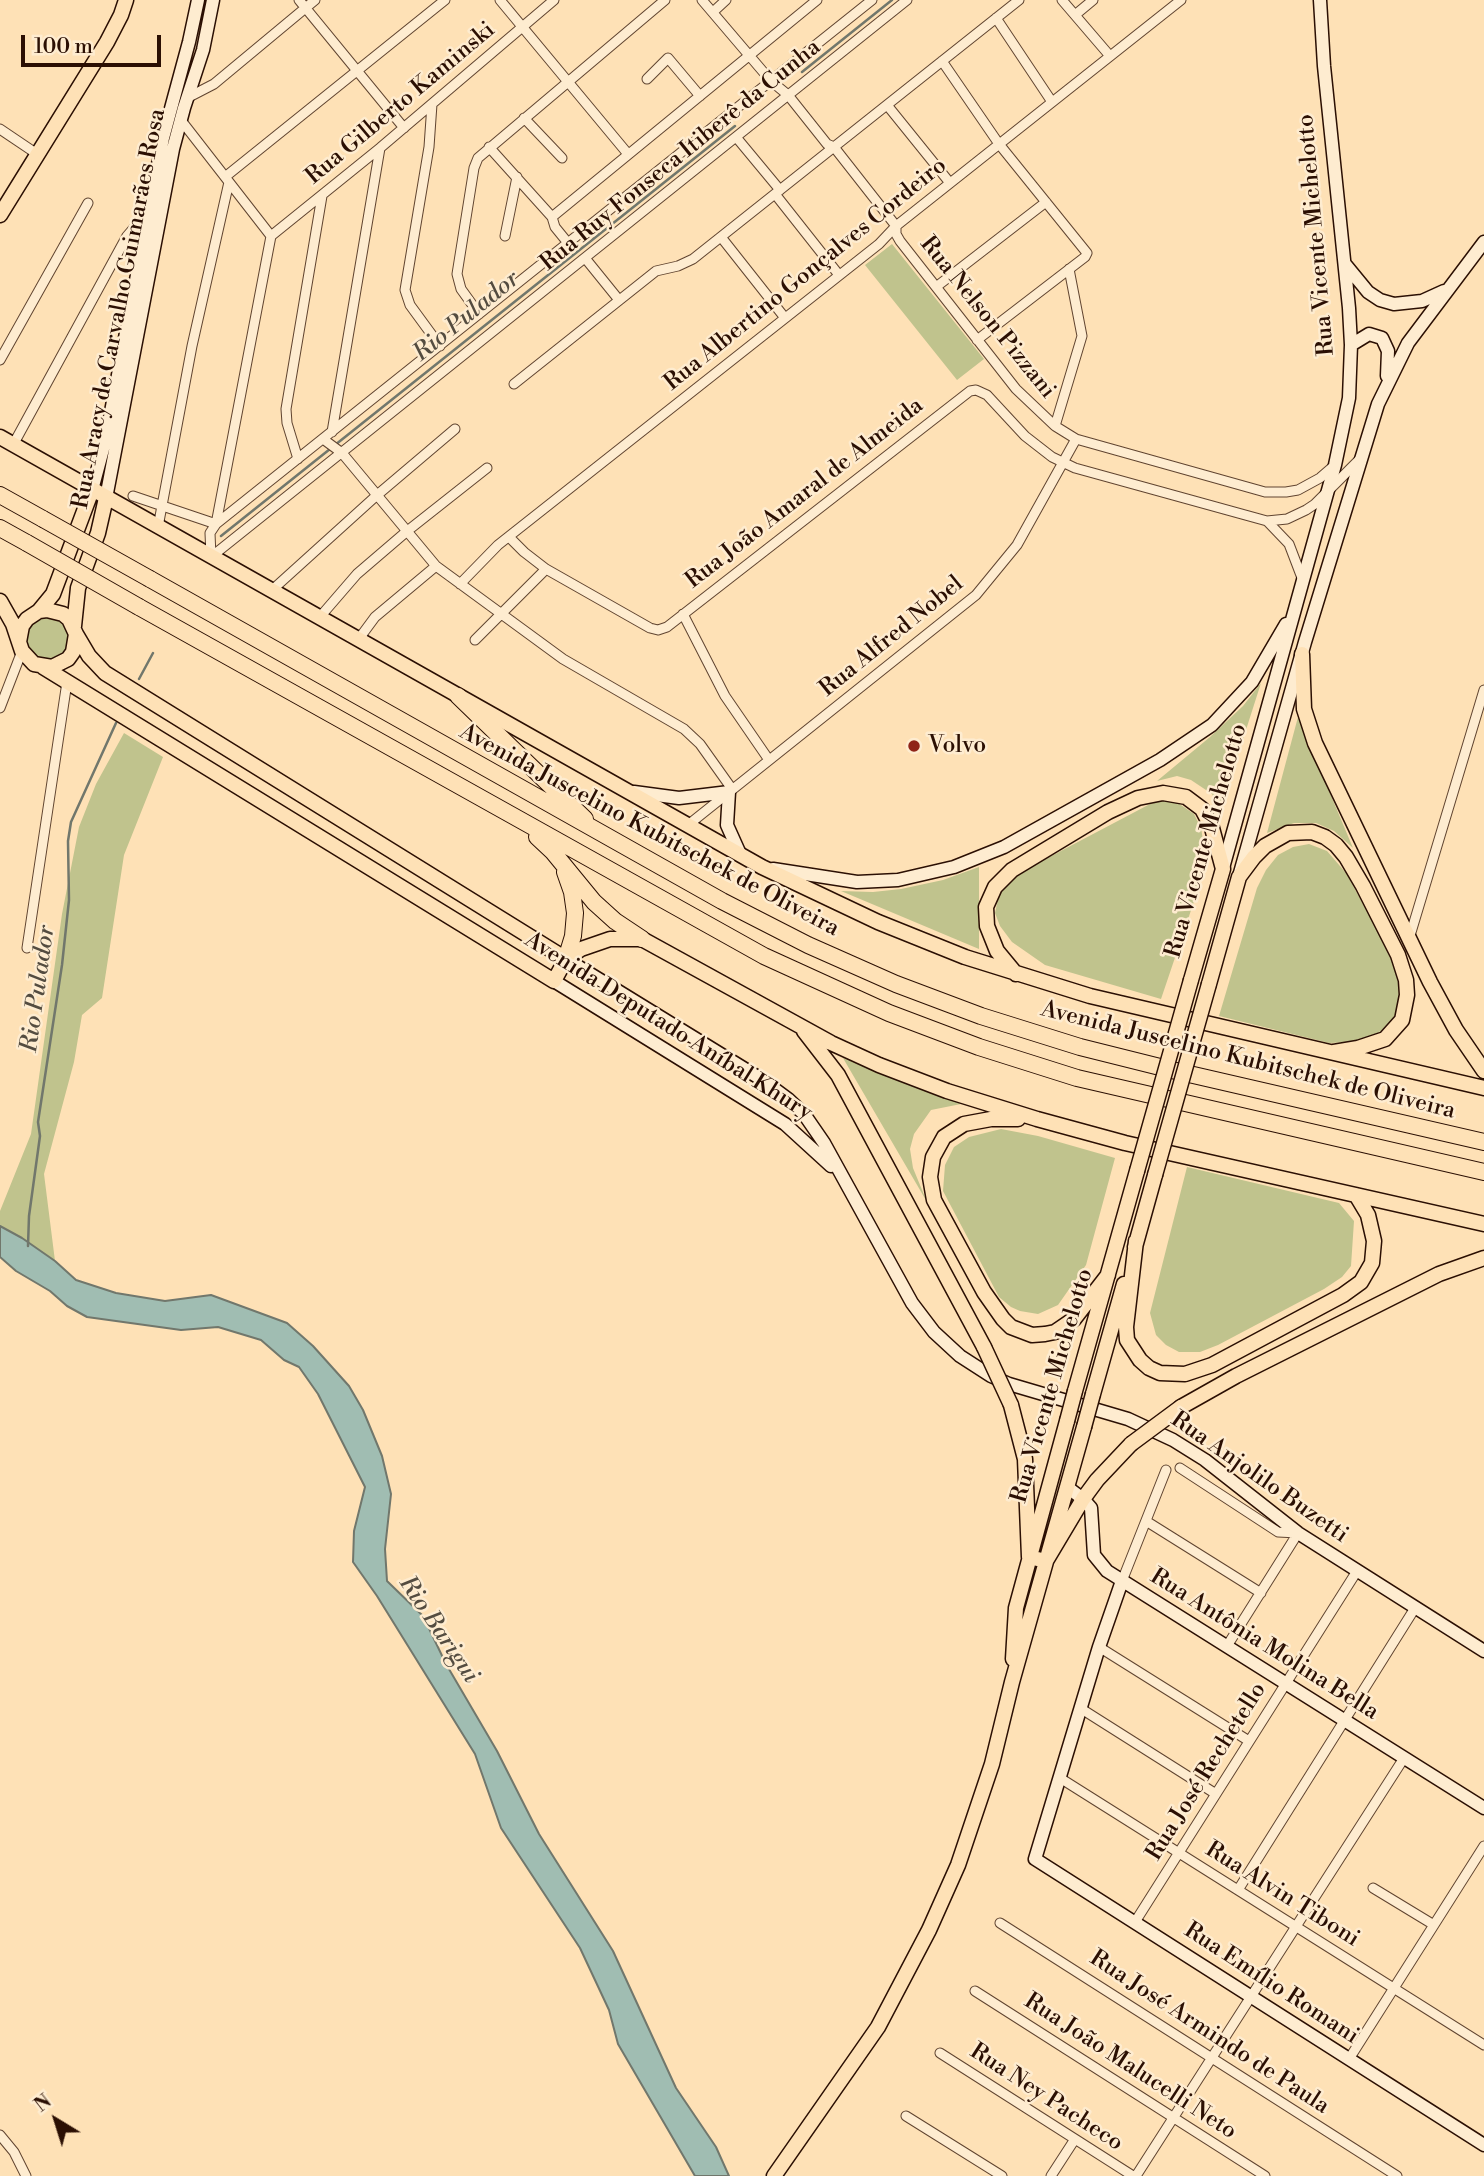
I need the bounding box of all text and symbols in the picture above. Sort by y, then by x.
street label: Rua Gilberto Kaminski [301,17,501,191]
scale bar [24,21,164,65]
text: 100 m [34,34,93,60]
street label: Rua Ruy Fonseca Itiberê da Cunha [535,34,827,278]
street label: Rua Aracy de Carvalho Guimarães Rosa [68,107,172,511]
street label: Rua Vicente Michelotto [1293,113,1341,357]
street label: Rua Albertino Gonçalves Cordeiro [659,153,953,397]
street label: Rua Nelson Pizzani [913,231,1061,405]
water label: Rio Pulador [408,266,526,368]
street label: Rua João Amaral de Almeida [681,393,929,595]
street label: Rua Alfred Nobel [815,571,969,703]
street label: Avenida Juscelino Kubitschek de Oliveira [454,719,844,943]
street label: Rua Vicente Michelotto [1160,721,1254,961]
place label: Volvo [928,732,986,760]
marker: Volvo [906,738,922,754]
water label: Rio Pulador [16,924,62,1054]
street label: Avenida Deputado Aníbal Khury [519,927,817,1127]
street label: Avenida Juscelino Kubitschek de Oliveira [1038,996,1458,1126]
street label: Rua Vicente Michelotto [1006,1266,1100,1506]
street label: Rua Anjolilo Buzetti [1165,1406,1353,1550]
street label: Rua Antônia Molina Bella [1145,1563,1383,1727]
water label: Rio Barigui [392,1571,484,1689]
street label: Rua José Rechetello [1141,1678,1273,1866]
street label: Rua Alvin Tiboni [1200,1837,1364,1953]
street label: Rua Emílio Romani [1178,1917,1364,2051]
street label: Rua José Armindo de Paula [1084,1945,1334,2121]
street label: Rua João Malucelli Neto [1019,1988,1241,2146]
street label: Rua Ney Pacheco [964,2038,1128,2158]
north arrow [21,2085,91,2155]
text: N [30,2089,56,2118]

